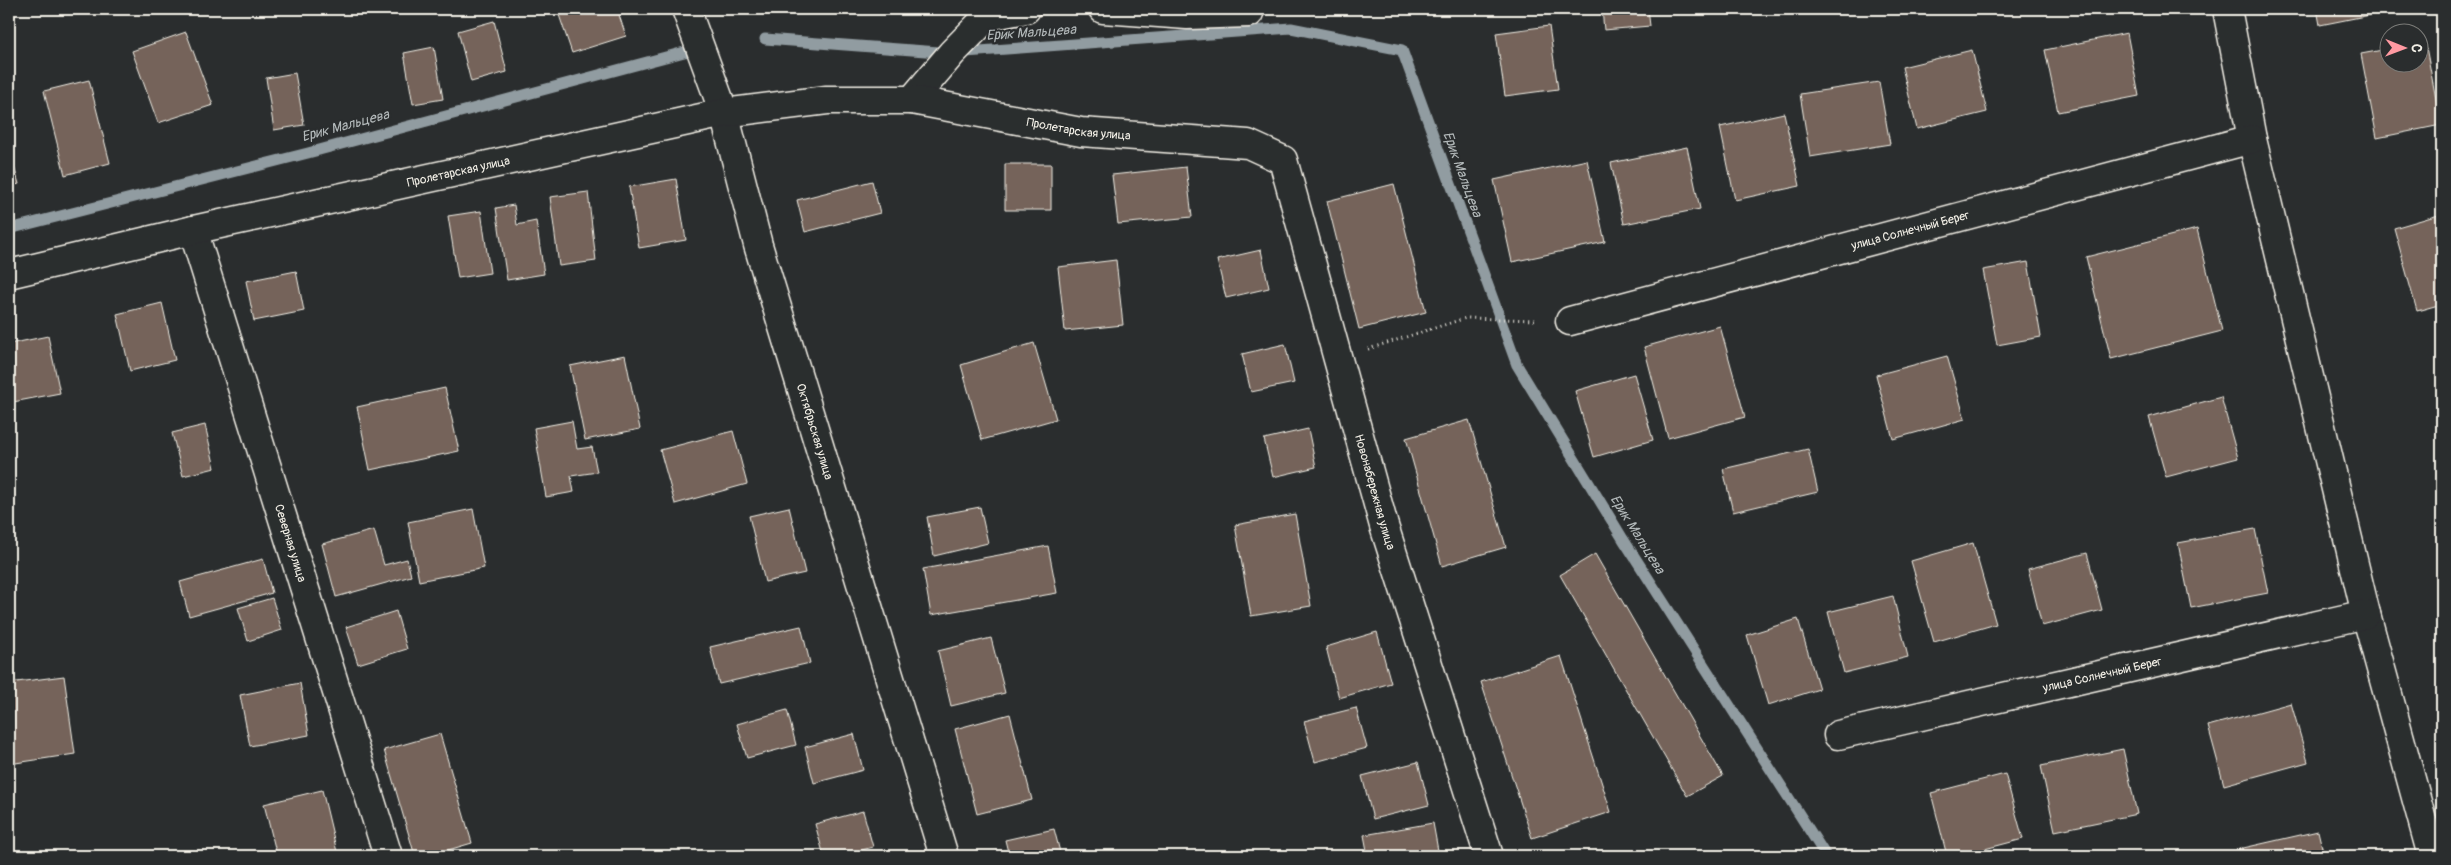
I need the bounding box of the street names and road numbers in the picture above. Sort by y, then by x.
street label: Пролетарская улица [1025,115,1131,144]
street label: Пролетарская улица [406,153,512,191]
street label: улица Солнечный Берег [1849,208,1971,254]
street label: Октябрьская улица [793,382,836,482]
street label: Новонабережная улица [1351,432,1398,552]
street label: Северная улица [271,503,309,584]
street label: улица Солнечный Берег [2040,654,2163,696]

